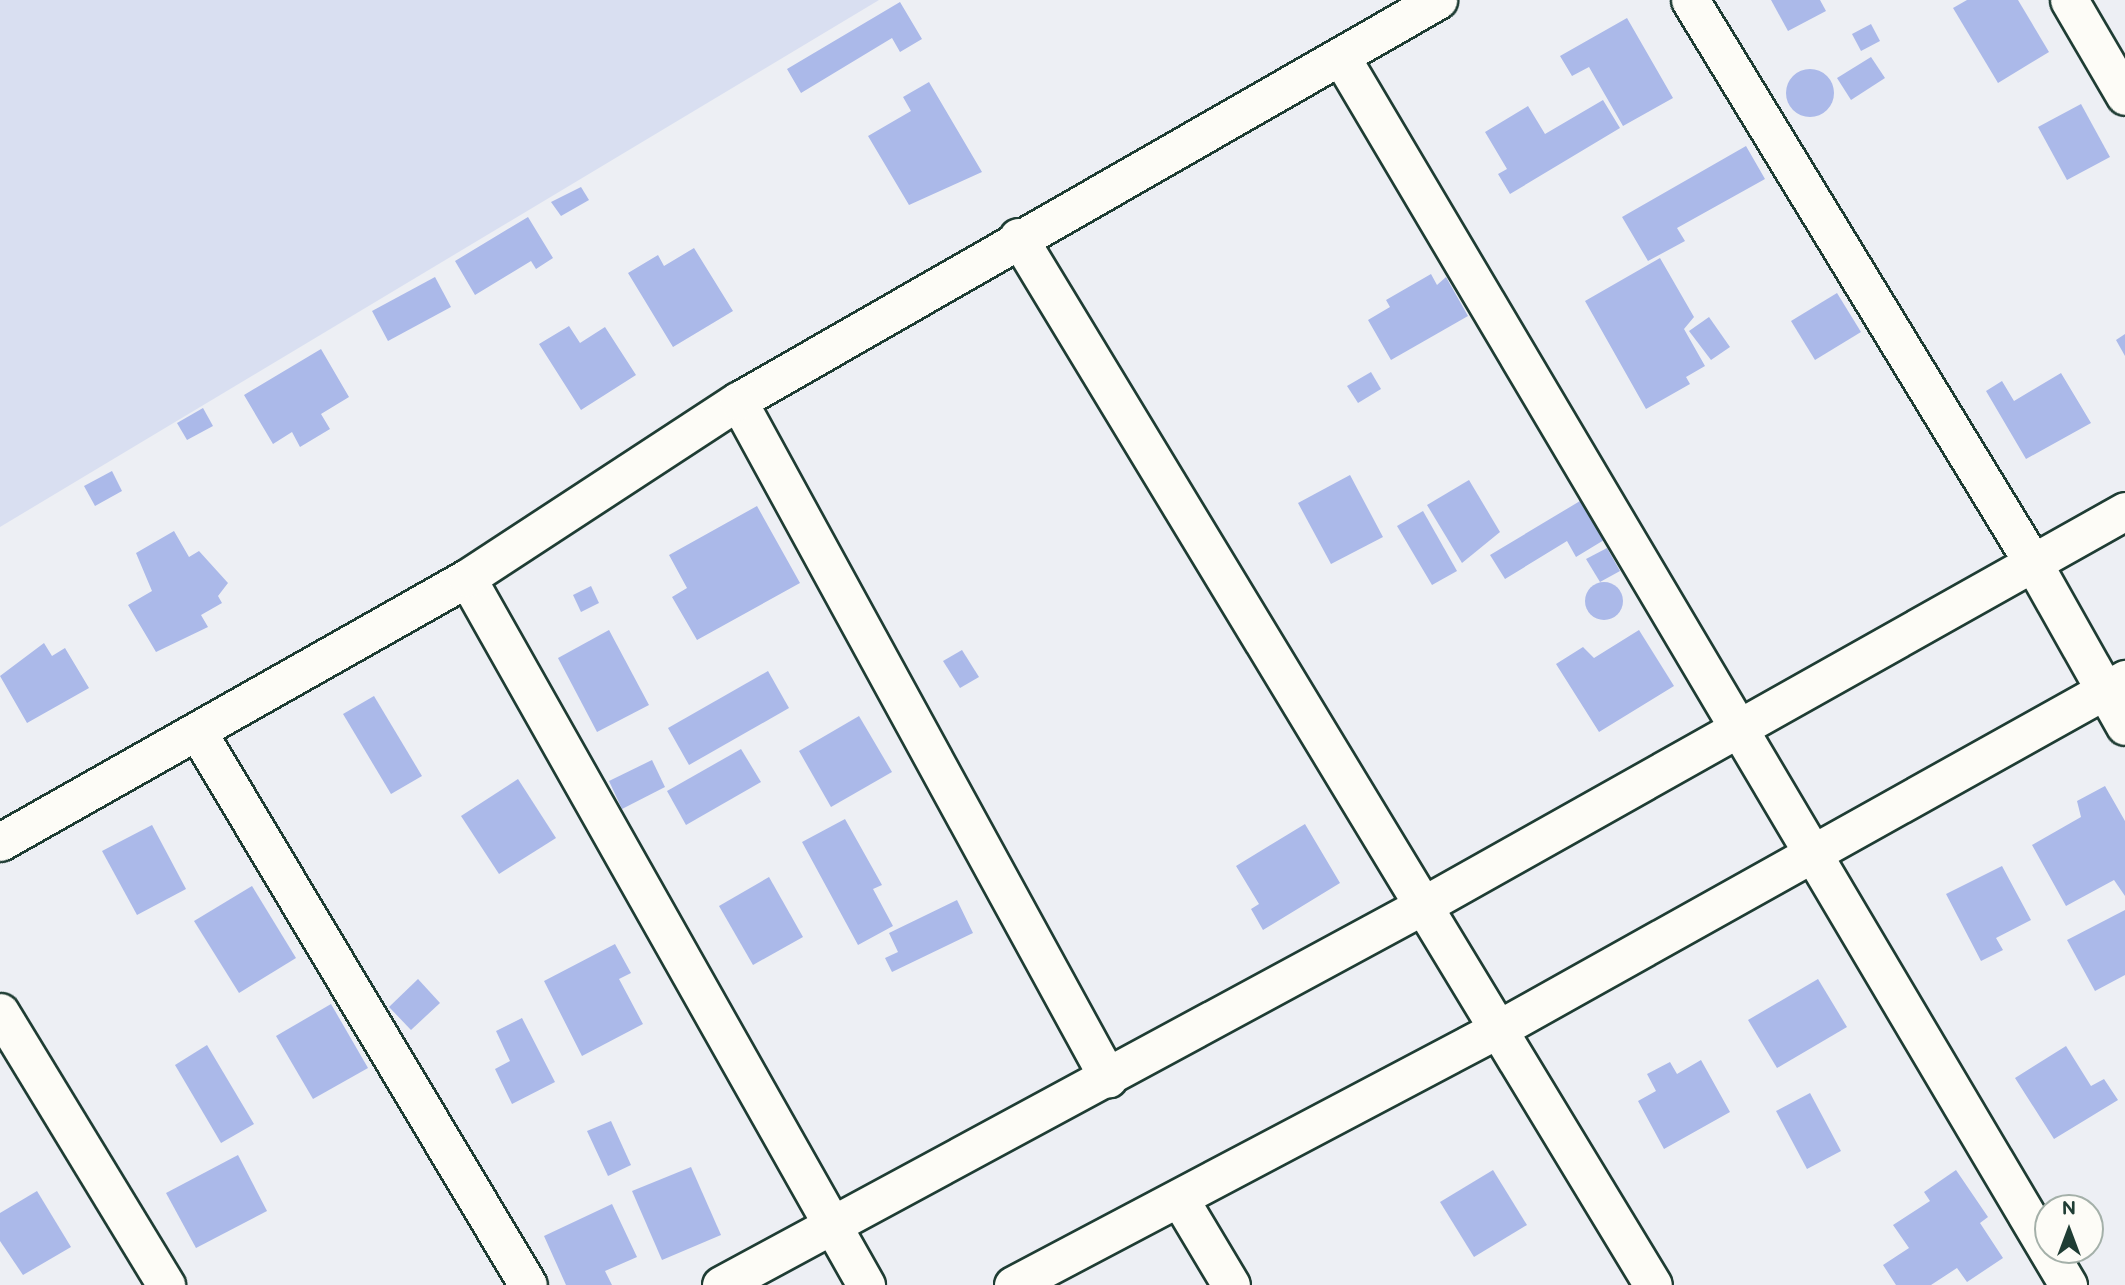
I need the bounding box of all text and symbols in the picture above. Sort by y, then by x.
north arrow [2034,1194,2104,1264]
text: N [2062,1198,2076,1221]

